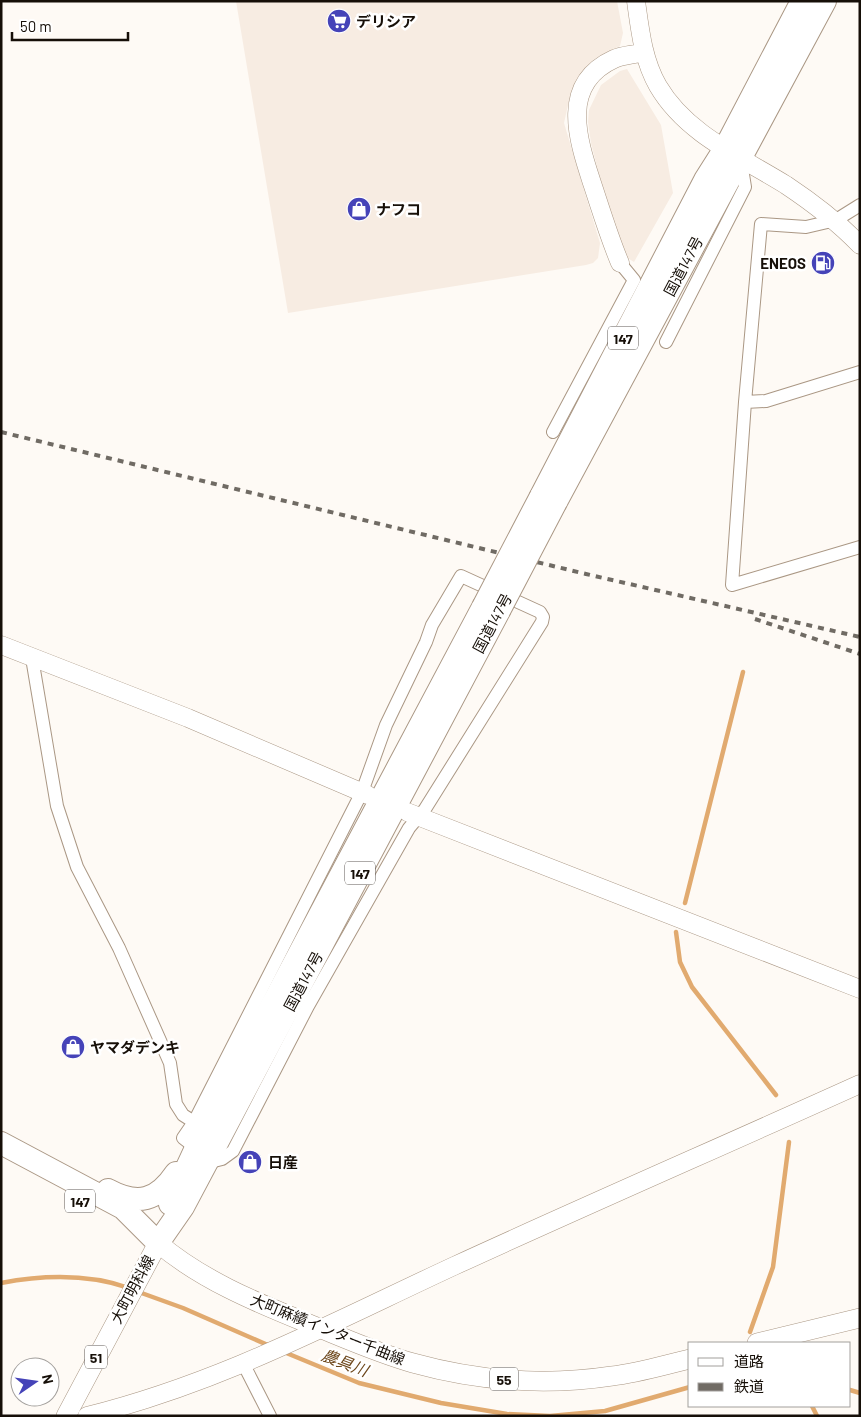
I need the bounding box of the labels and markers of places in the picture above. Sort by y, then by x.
supermarket icon: デリシア [326,8,352,34]
place label: デリシア [356,12,416,30]
shop icon: ナフコ [346,196,372,222]
place label: ナフコ [376,200,421,218]
fuel station icon: ENEOS [810,250,836,276]
place label: ENEOS [760,254,806,272]
shop icon: ヤマダデンキ [60,1034,86,1060]
place label: ヤマダデンキ [90,1038,180,1056]
shop icon: 日産 [237,1149,263,1175]
place label: 日産 [268,1153,298,1171]

